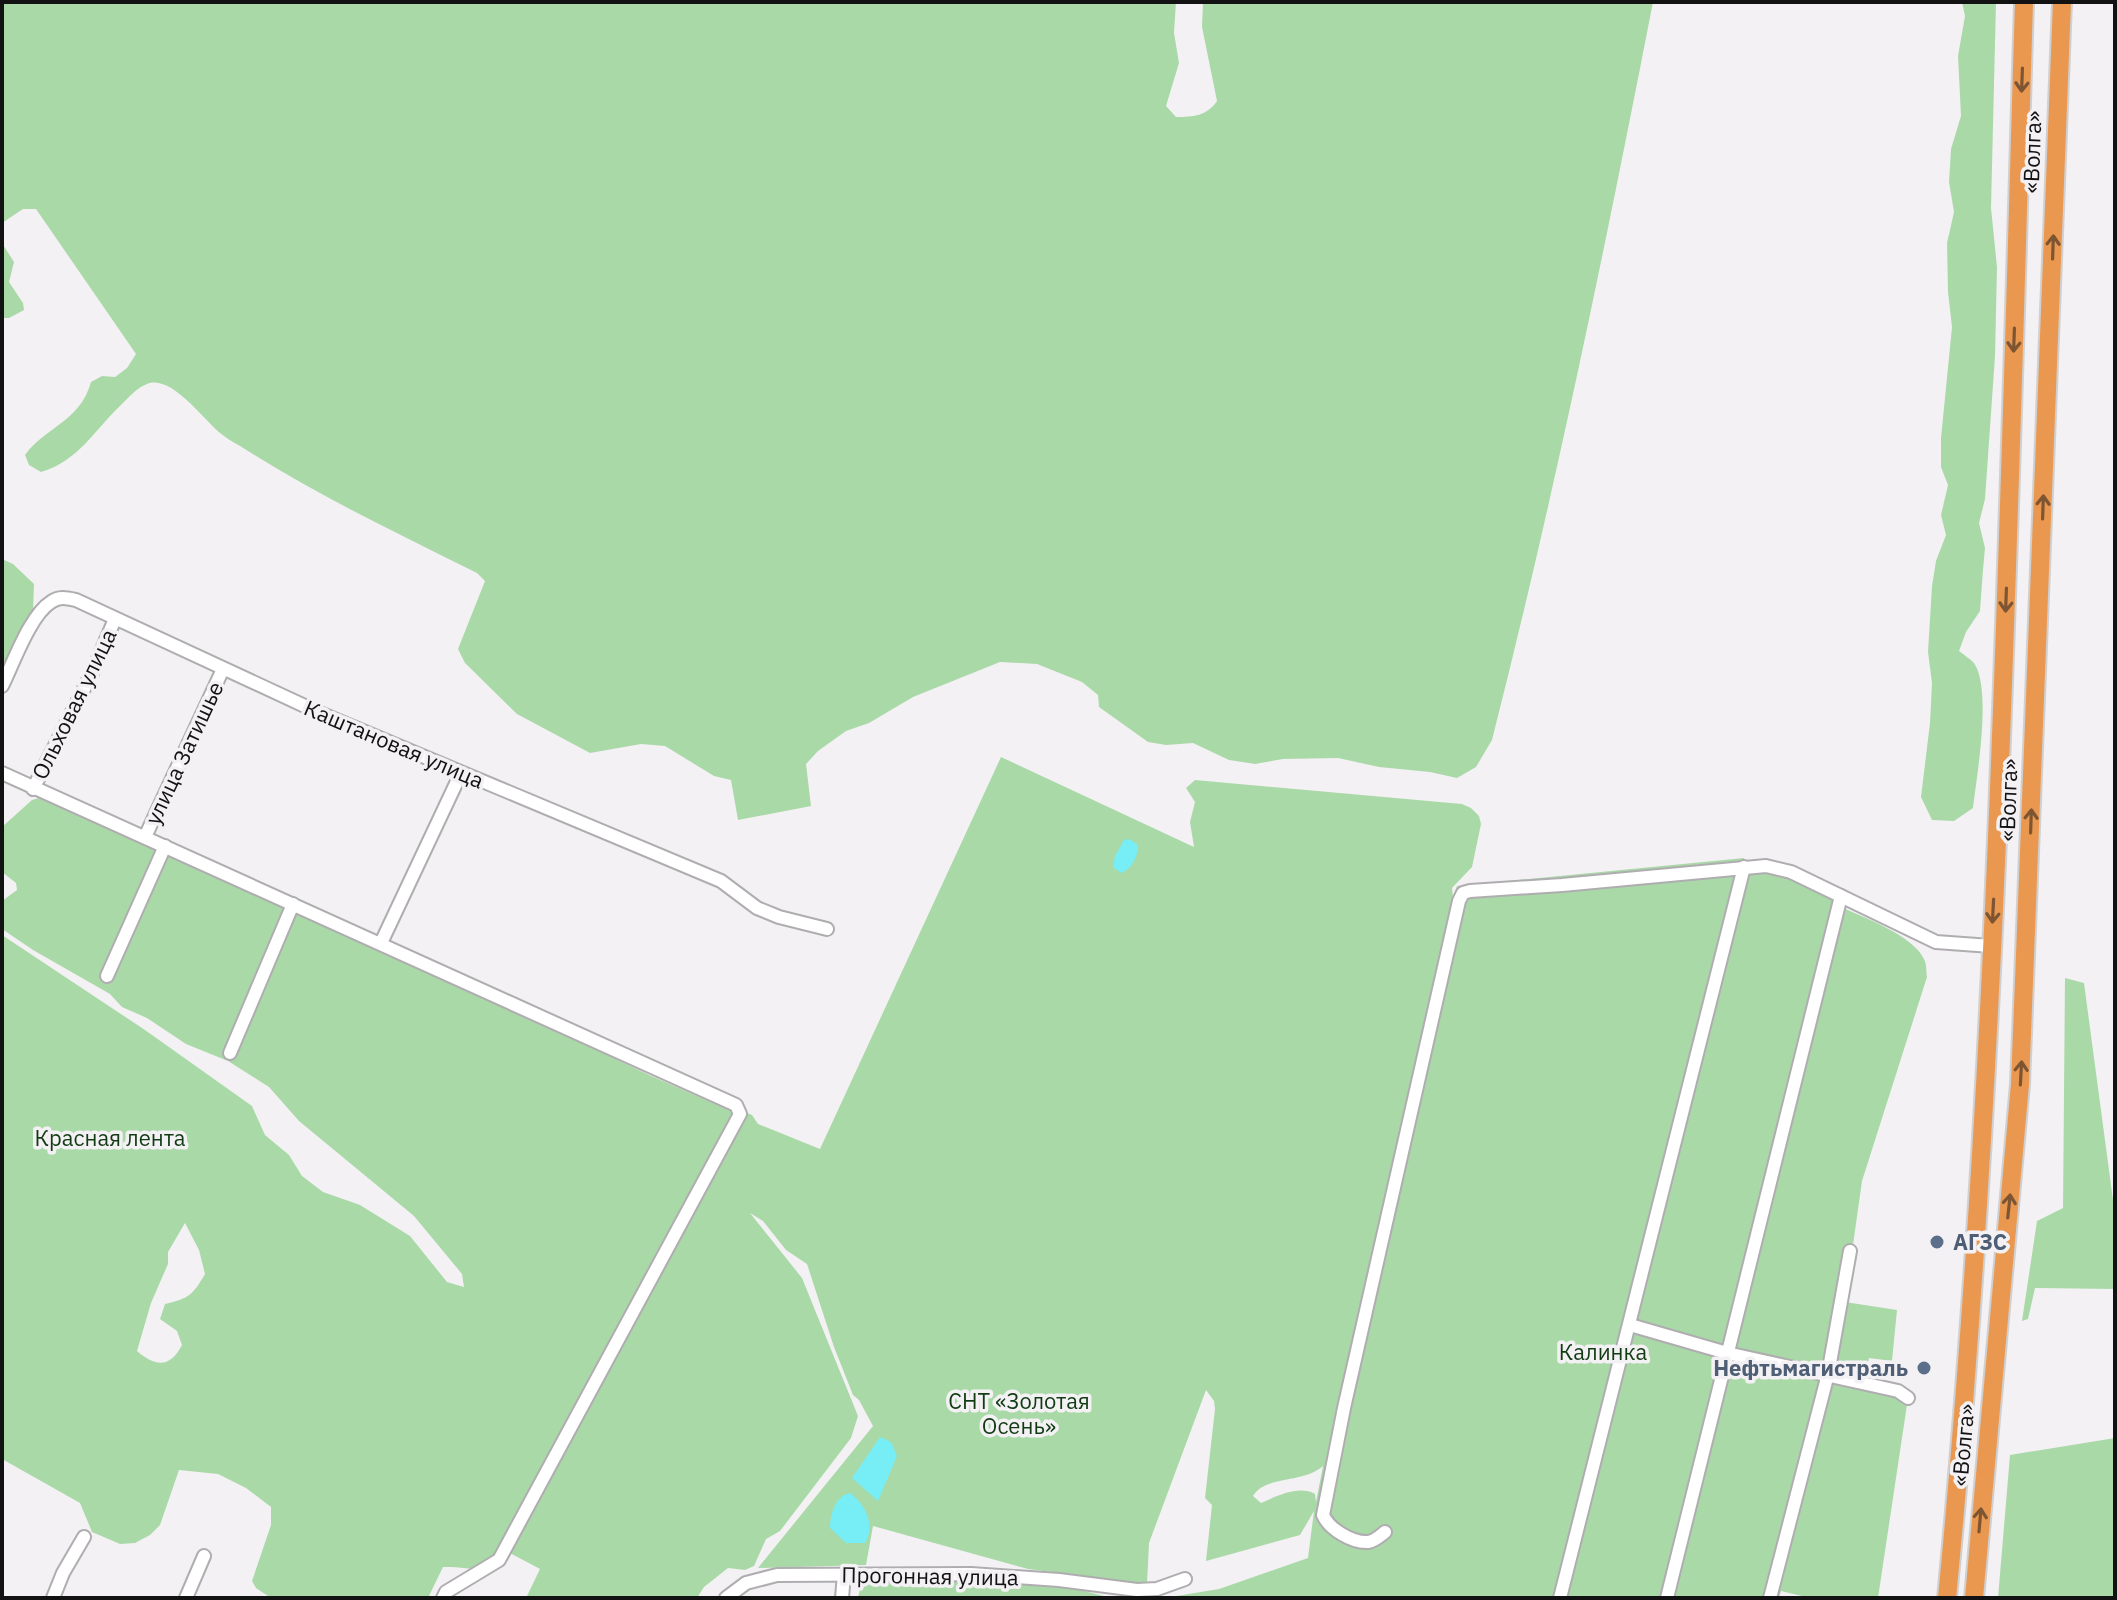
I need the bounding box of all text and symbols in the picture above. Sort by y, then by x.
one-way arrow [2014,66,2029,93]
street label: «Волга» [2016,110,2047,194]
one-way arrow [2045,234,2060,261]
one-way arrow [2006,326,2021,353]
one-way arrow [2036,494,2051,521]
one-way arrow [1998,586,2014,613]
street label: Ольховая улица [25,624,123,784]
street label: улица Затишье [138,676,229,829]
street label: Каштановая улица [300,693,489,795]
street label: «Волга» [1992,758,2023,842]
one-way arrow [2024,808,2039,835]
one-way arrow [1986,897,2001,924]
one-way arrow [2014,1060,2029,1087]
park label: Красная лента [34,1123,186,1152]
one-way arrow [2002,1193,2017,1220]
place label: АГЗС [1953,1227,2007,1256]
marker: АГЗС [1928,1233,1946,1251]
park label: Калинка [1559,1337,1647,1366]
place label: Нефтьмагистраль [1713,1353,1908,1382]
marker: Нефтьмагистраль [1915,1359,1933,1377]
park label: СНТ «Золотая Осень» [948,1386,1090,1440]
street label: «Волга» [1944,1403,1981,1487]
one-way arrow [1973,1507,1988,1534]
street label: Прогонная улица [841,1559,1019,1592]

